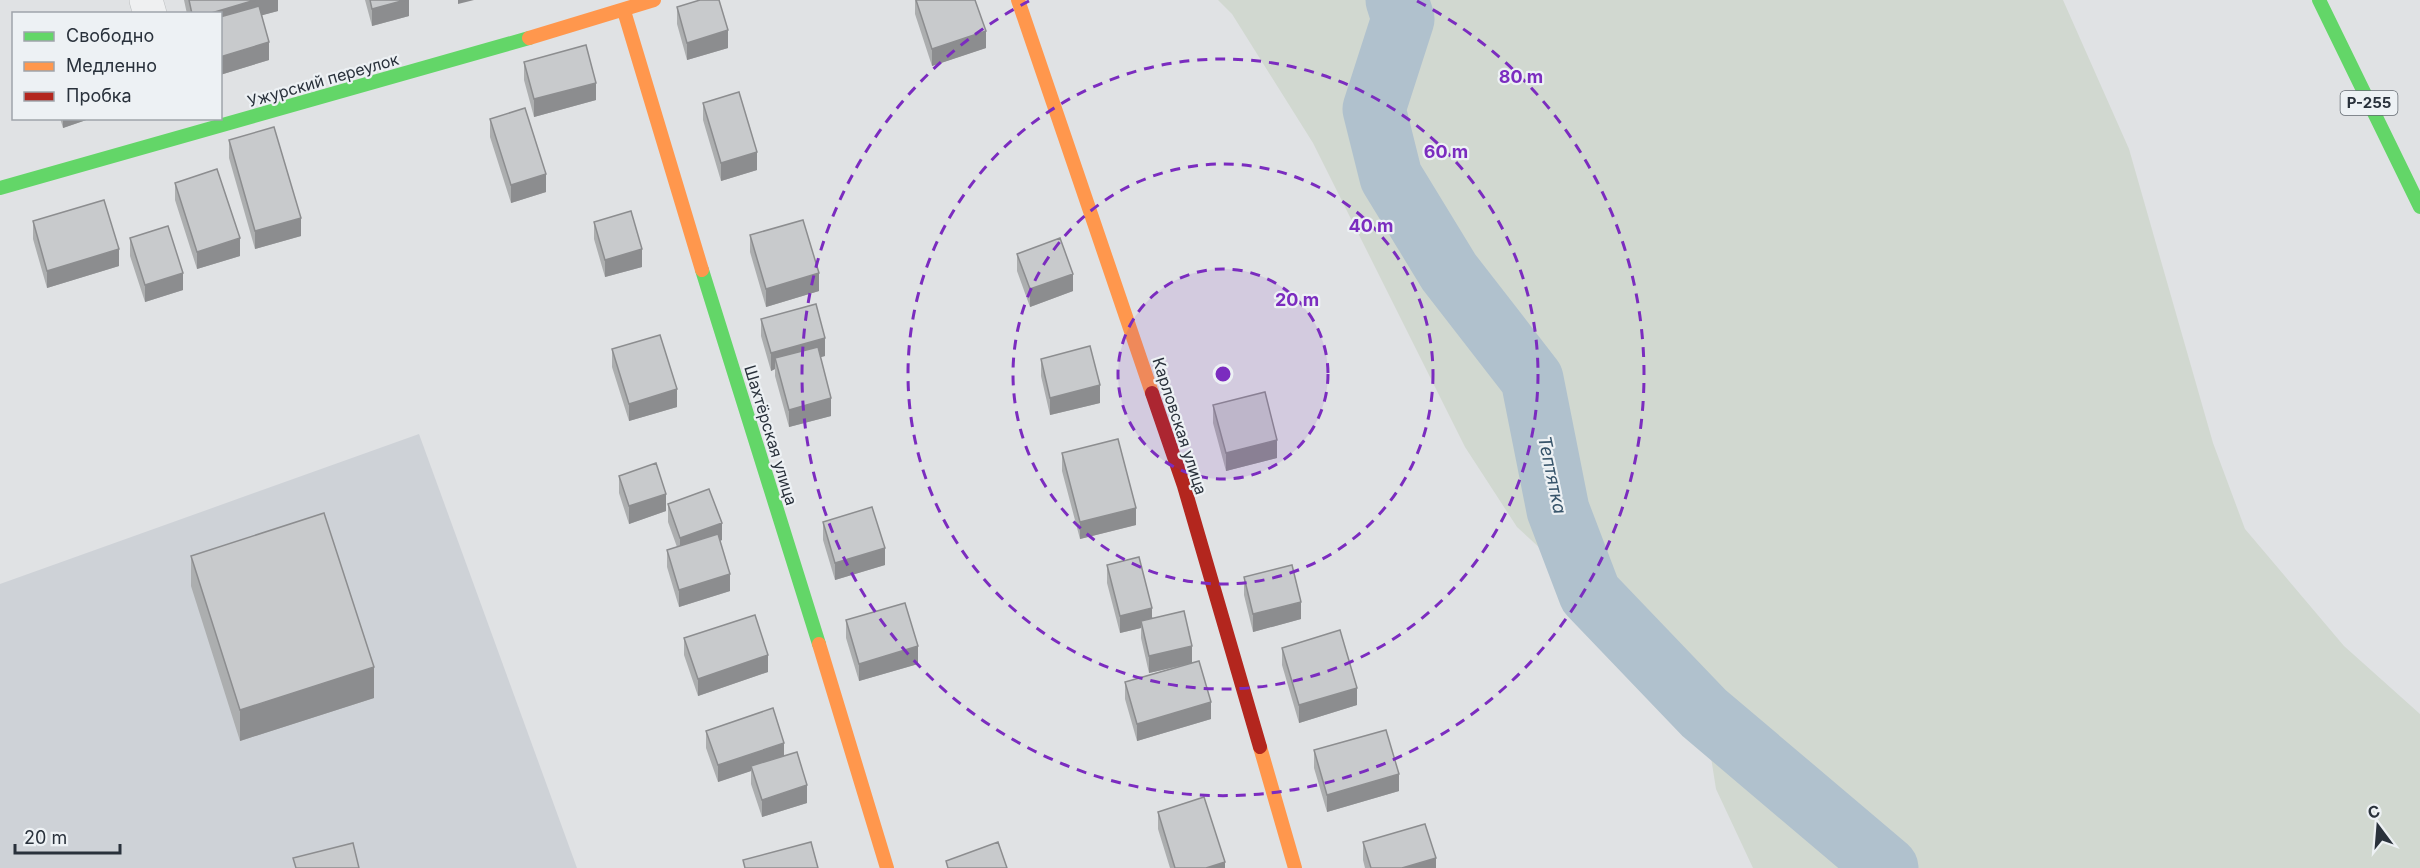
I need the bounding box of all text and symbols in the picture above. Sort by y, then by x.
legend [12,12,222,120]
text: Свободно [66,25,154,46]
street label: Ужурский переулок [245,49,401,111]
text: Медленно [66,55,157,76]
text: 80 m [1499,66,1543,87]
text: Пробка [66,85,132,106]
road number: Р-255 [2340,91,2398,115]
text: 60 m [1424,141,1468,162]
text: 40 m [1349,215,1394,236]
text: 20 m [1275,289,1319,310]
street label: Карловская улица [1148,355,1212,497]
street label: Шахтёрская улица [740,363,802,507]
centre of rings [1213,364,1233,384]
water label: Тептятка [1534,434,1571,516]
north arrow [2348,796,2408,856]
text: С [2365,800,2382,823]
scale bar [15,817,120,855]
text: 20 m [24,827,67,848]

